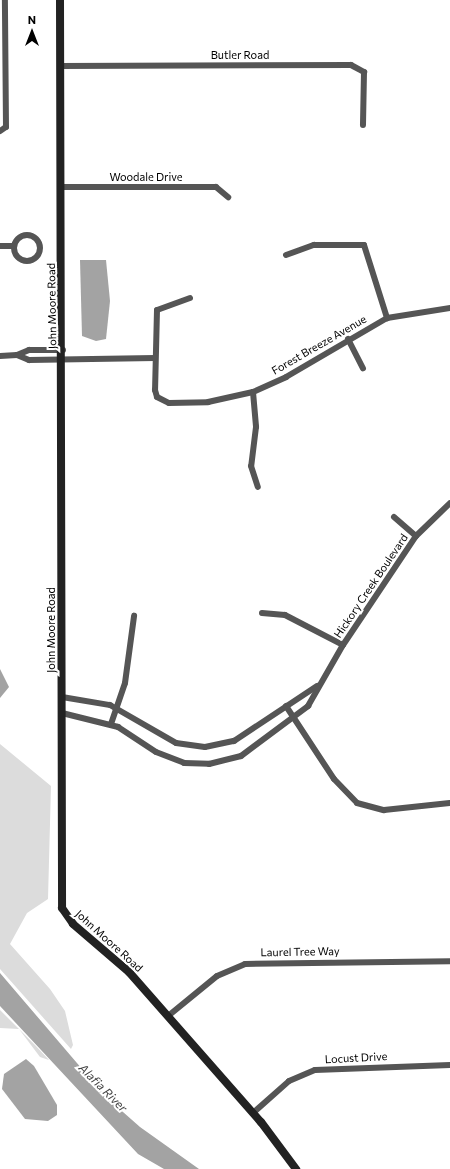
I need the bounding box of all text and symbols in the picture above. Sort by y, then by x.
north arrow [12,12,52,52]
text: N [28,13,36,26]
street label: Butler Road [211,48,269,62]
street label: Woodale Drive [110,170,182,184]
street label: John Moore Road [45,263,59,349]
street label: Forest Breeze Avenue [269,312,369,378]
street label: Hickory Creek Boulevard [331,532,411,640]
street label: John Moore Road [44,587,58,673]
street label: John Moore Road [73,907,145,975]
street label: Laurel Tree Way [260,945,340,959]
street label: Locust Drive [324,1050,388,1066]
water label: Alafia River [76,1061,130,1115]

